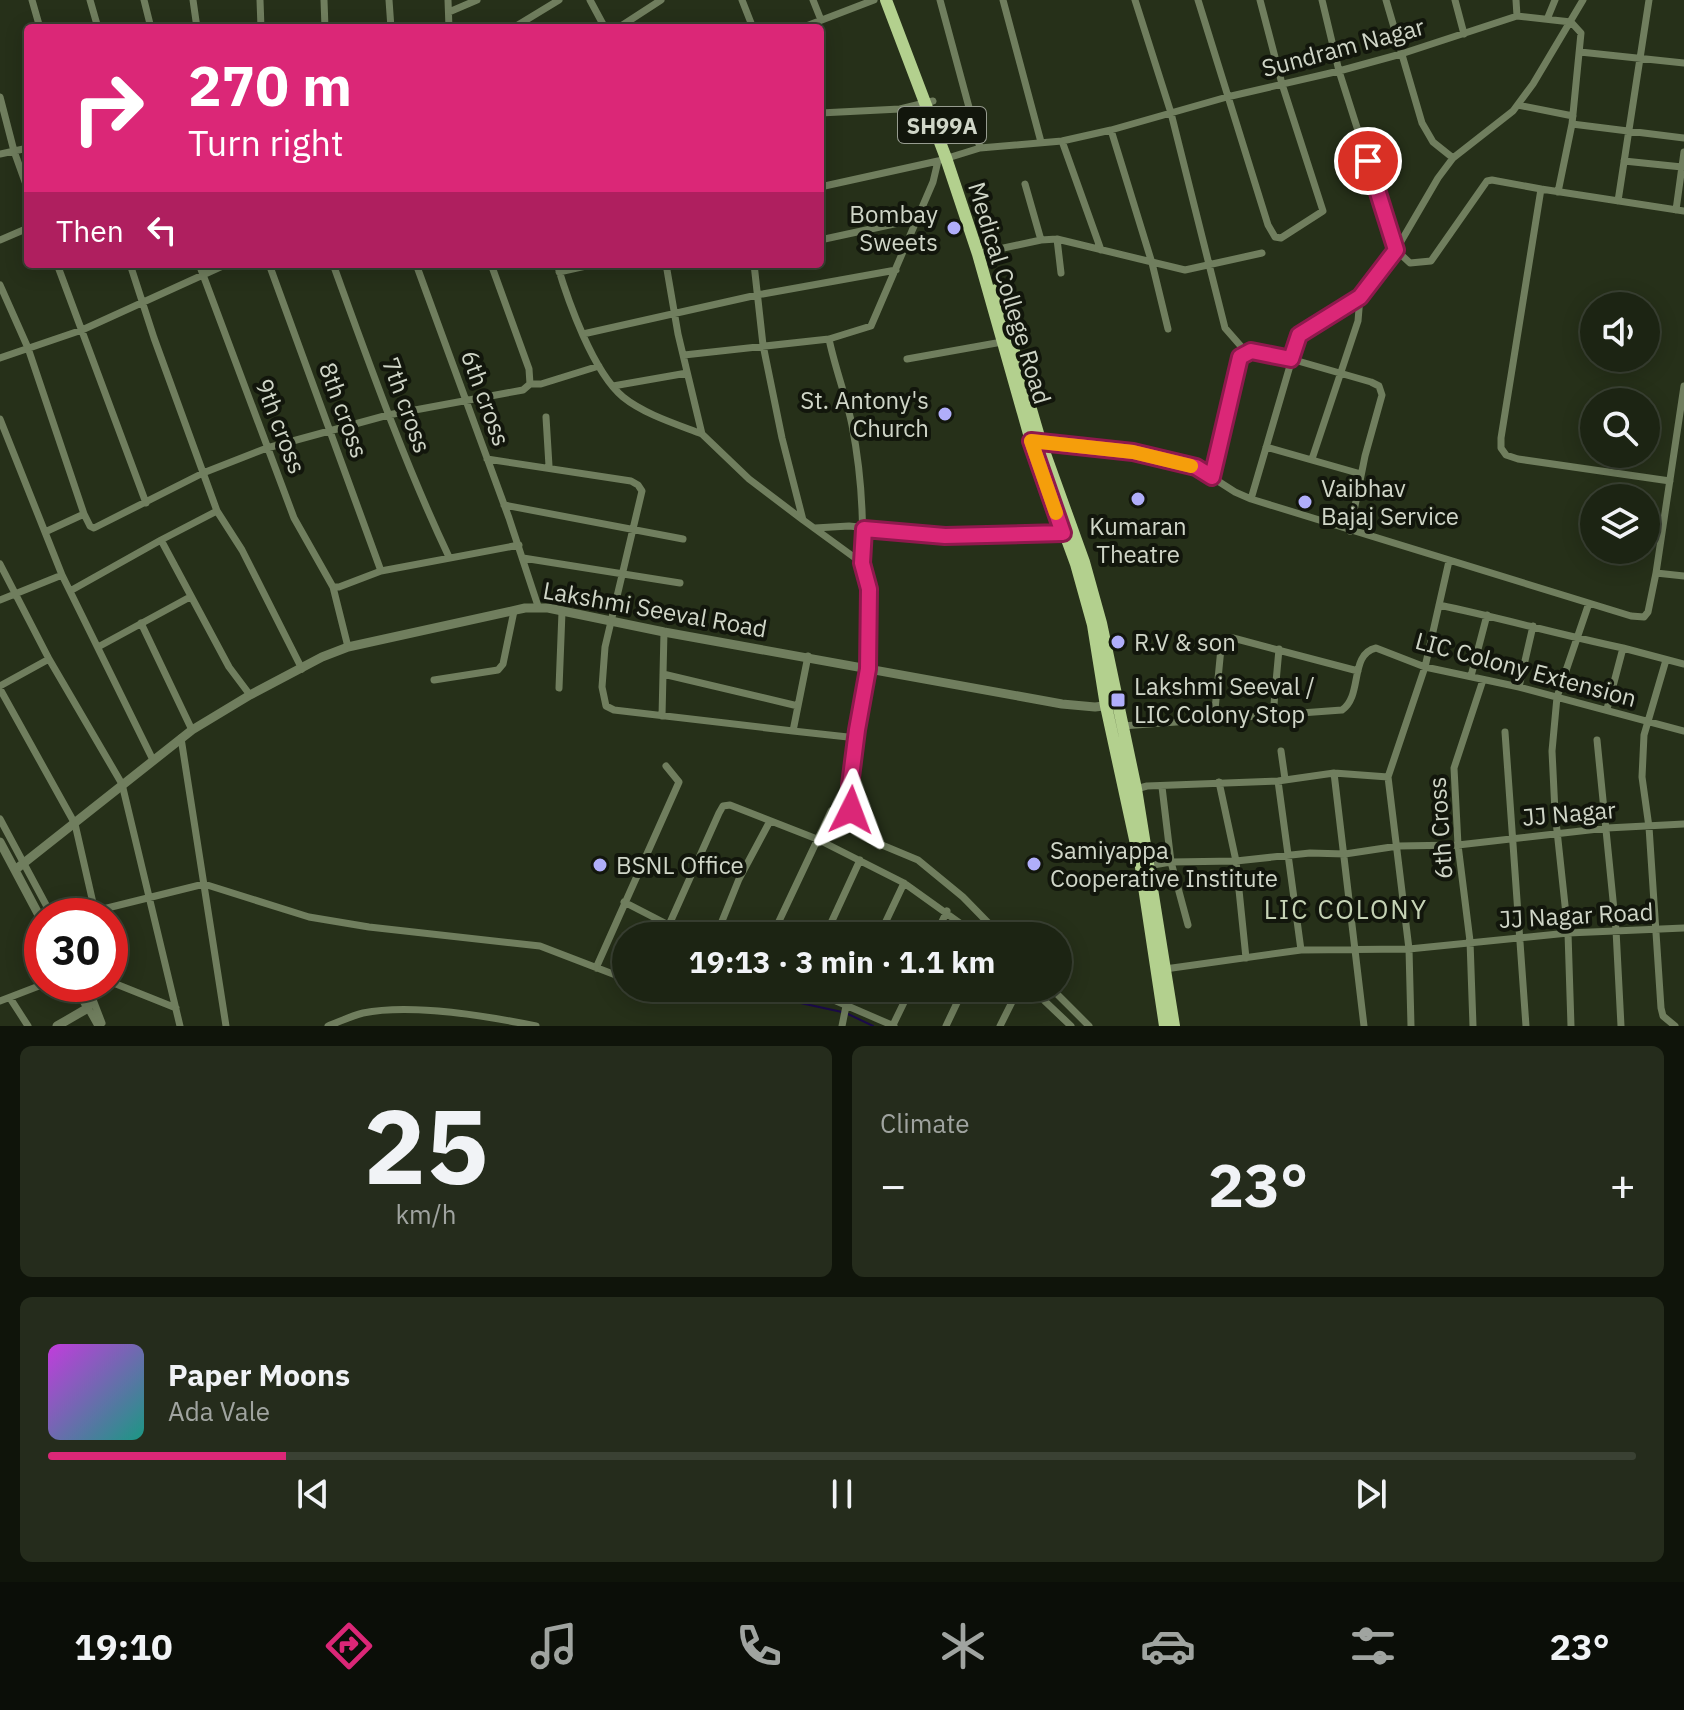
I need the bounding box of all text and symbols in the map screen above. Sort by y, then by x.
street label: Sundram Nagar [1258,10,1428,84]
text: 270 m [188,49,352,121]
icon: right [56,56,160,160]
road number: SH99A [898,107,986,143]
text: Turn right [188,119,344,166]
pin [1334,127,1402,195]
icon: arrive [1346,139,1390,183]
street label: Medical College Road [961,178,1059,408]
place label: Bombay Sweets [849,198,938,258]
icon: left [140,208,184,252]
text: Then [56,211,124,250]
marker: Bombay Sweets [945,219,963,237]
map controls [1580,292,1660,564]
button: sound [1580,292,1660,372]
street label: 6th cross [454,346,518,450]
street label: 7th cross [375,353,439,457]
street label: 8th cross [312,358,376,462]
street label: 9th cross [248,374,314,478]
place label: St. Antony's Church [800,384,929,444]
button: search [1580,388,1660,468]
marker: St. Antony's Church [936,405,954,423]
place label: Vaibhav Bajaj Service [1321,472,1459,532]
button: layers [1580,484,1660,564]
marker: Kumaran Theatre [1129,490,1147,508]
marker: Vaibhav Bajaj Service [1296,493,1314,511]
place label: Kumaran Theatre [1089,510,1187,570]
street label: Lakshmi Seeval Road [540,574,770,644]
street label: LIC Colony Extension [1412,624,1640,714]
place label: R.V & son [1134,626,1236,658]
marker: R.V & son [1109,633,1127,651]
place label: Lakshmi Seeval / LIC Colony Stop [1134,670,1315,730]
marker: Lakshmi Seeval / LIC Colony Stop [1109,691,1127,709]
position arrow [809,768,893,852]
street label: 6th Cross [1420,776,1460,880]
street label: JJ Nagar [1521,793,1617,833]
place label: Samiyappa Cooperative Institute [1050,834,1278,894]
place label: BSNL Office [616,849,744,881]
marker: Samiyappa Cooperative Institute [1025,855,1043,873]
marker: BSNL Office [591,856,609,874]
district label: LIC COLONY [1264,892,1428,926]
street label: JJ Nagar Road [1498,895,1654,935]
speed limit sign: 30 [24,898,128,1002]
text: 19:13 · 3 min · 1.1 km [689,942,995,981]
text: 25 [364,1077,488,1213]
text: Climate [880,1106,970,1140]
text: 23° [1208,1145,1308,1224]
text: − [880,1156,906,1213]
text: + [1610,1156,1636,1213]
text: km/h [395,1197,457,1231]
text: Paper Moons [168,1355,350,1394]
text: Ada Vale [168,1394,270,1428]
icon: previous [291,1472,335,1516]
icon: pause [820,1472,864,1516]
icon: next [1349,1472,1393,1516]
icon: directions [321,1618,377,1674]
icon: music [526,1618,582,1674]
icon: phone [731,1618,787,1674]
icon: climate [935,1618,991,1674]
icon: car [1140,1618,1196,1674]
icon: filters [1345,1618,1401,1674]
text: 19:10 [74,1623,173,1670]
text: 23° [1549,1623,1610,1670]

